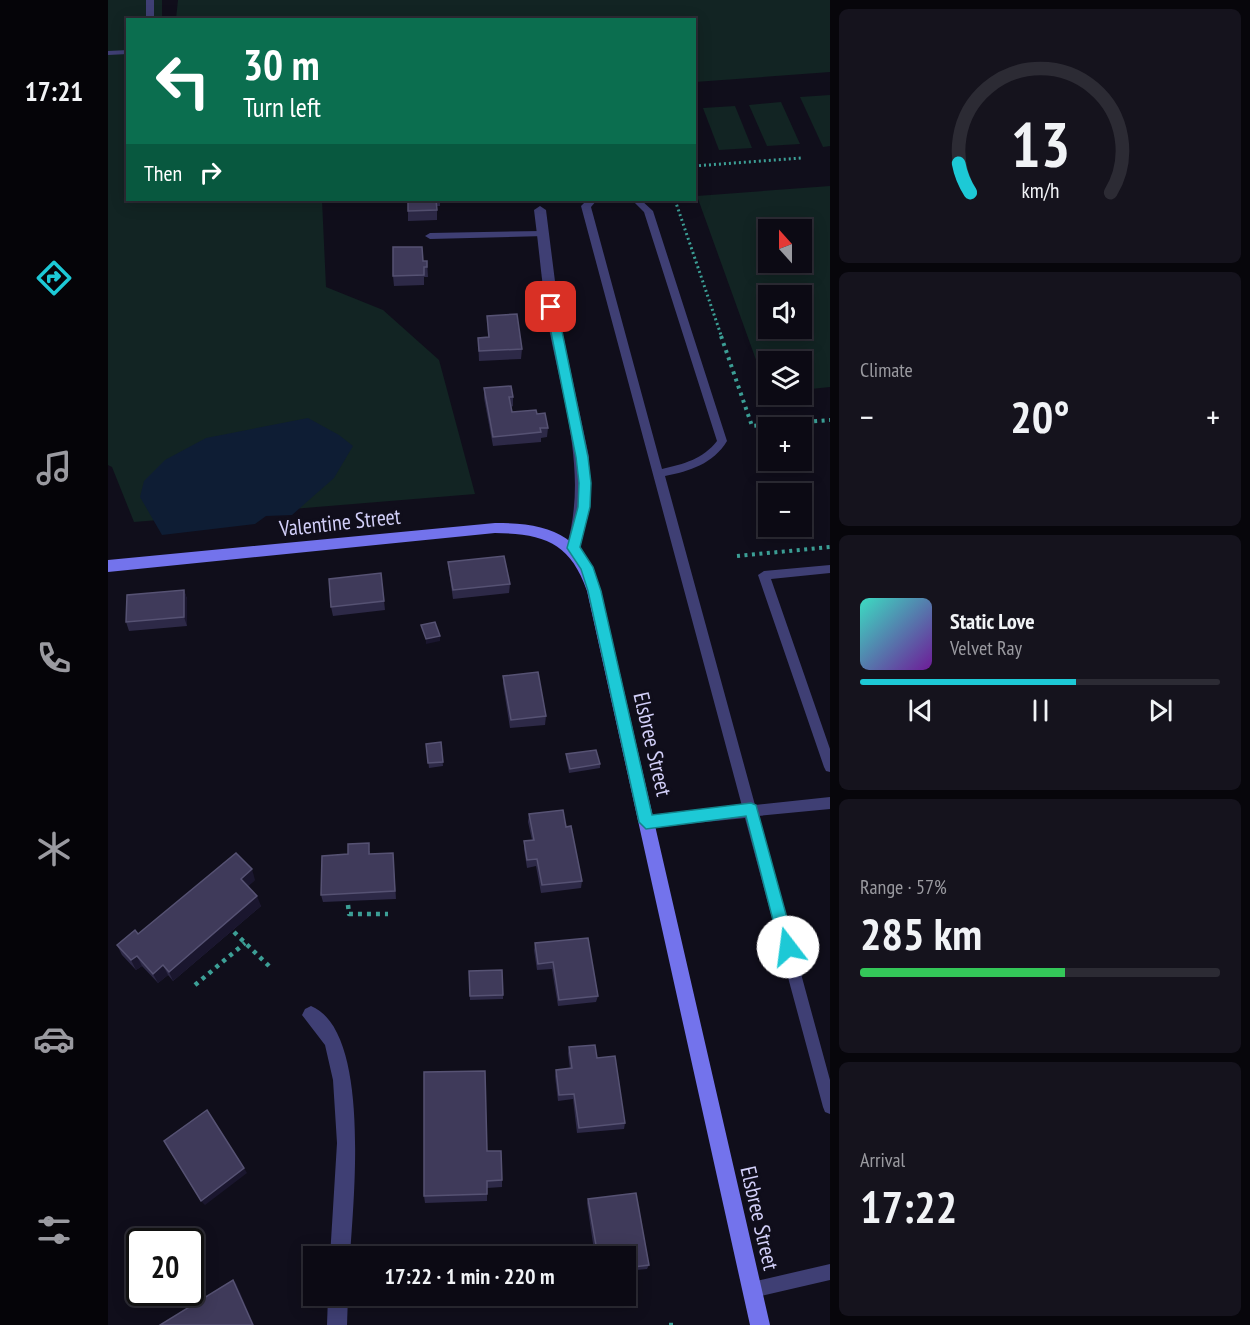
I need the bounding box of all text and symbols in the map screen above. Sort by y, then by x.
text: 30 m [243,37,320,92]
icon: left [144,42,222,120]
text: 17:21 [25,74,83,108]
text: Turn left [243,90,321,124]
text: 13 [1010,103,1070,184]
icon: right [194,156,227,189]
text: Then [144,159,182,187]
text: km/h [1021,176,1059,204]
north arrow [758,219,812,273]
map controls [758,219,812,537]
icon: directions [33,257,75,299]
pin [525,281,576,332]
button: sound [758,285,812,339]
icon: arrive [534,290,567,323]
button: layers [758,351,812,405]
text: Climate [860,357,913,383]
text: 20° [1010,387,1070,445]
text: − [860,395,874,438]
text: + [1206,395,1220,438]
button: + [758,417,812,471]
icon: music [33,447,75,489]
button: − [758,483,812,537]
street label: Valentine Street [277,502,402,542]
text: Static Love [950,607,1035,635]
text: Velvet Ray [950,635,1022,661]
icon: phone [33,637,75,679]
street label: Elsbree Street [627,689,679,799]
icon: previous [904,694,937,727]
icon: pause [1024,694,1057,727]
icon: next [1144,694,1177,727]
icon: climate [33,828,75,870]
text: Range · 57% [860,874,947,900]
text: 285 km [860,904,982,962]
position arrow [756,915,820,979]
icon: car [33,1018,75,1060]
text: Arrival [860,1147,905,1173]
street label: Elsbree Street [734,1163,786,1273]
text: 17:22 [860,1177,957,1235]
icon: filters [33,1209,75,1251]
speed limit sign: 20 [126,1228,204,1306]
text: 17:22 · 1 min · 220 m [384,1262,555,1290]

